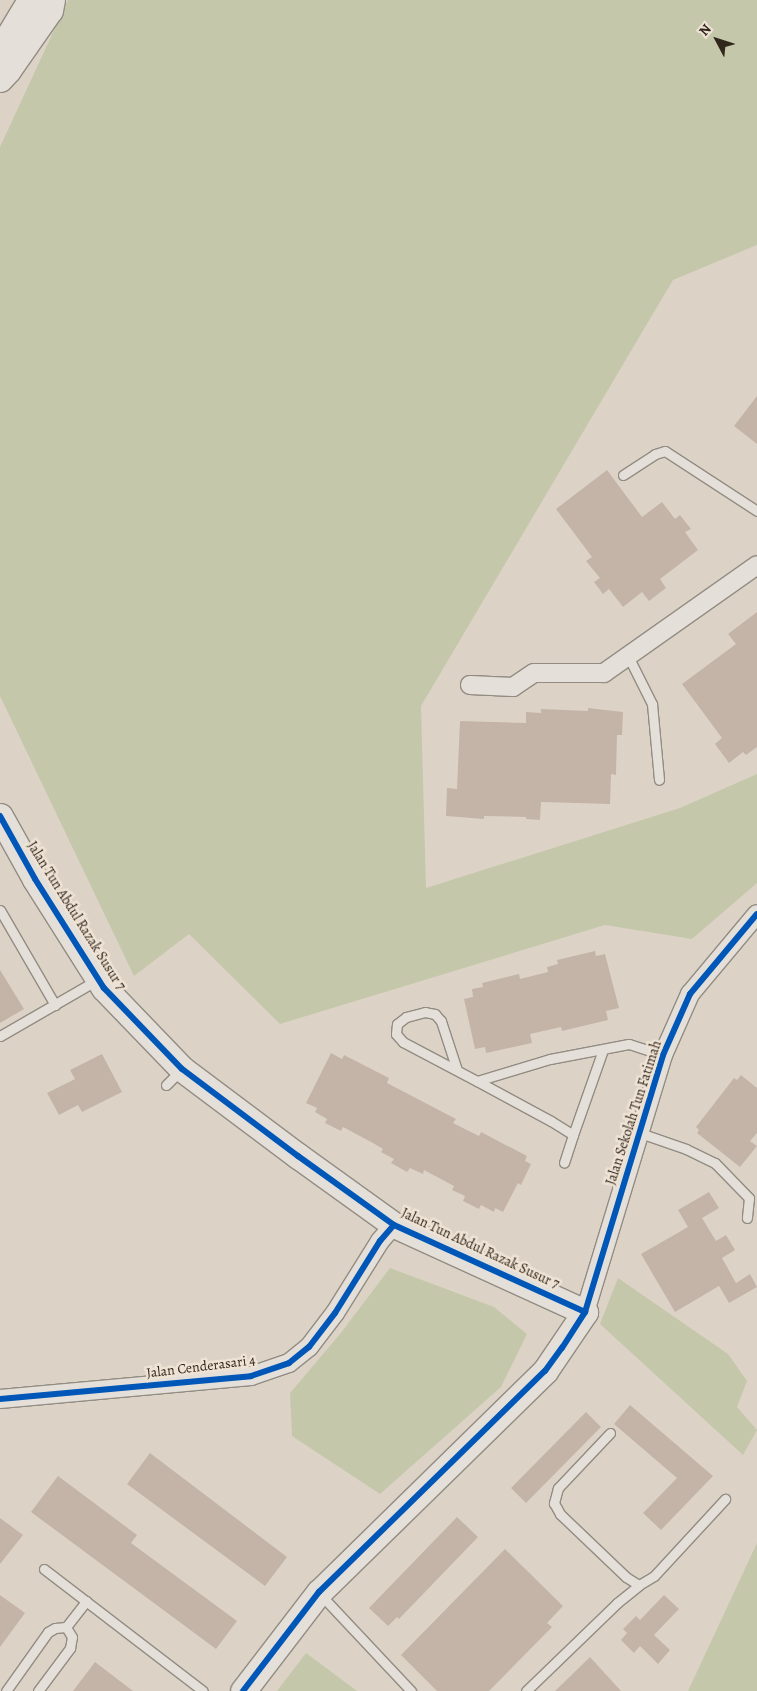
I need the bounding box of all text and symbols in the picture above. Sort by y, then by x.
north arrow [692,15,742,65]
text: N [695,20,716,40]
street label: Jalan Tun Abdul Razak Susur 7 [23,838,129,994]
street label: Jalan Sekolah Tun Fatimah [603,1039,665,1187]
street label: Jalan Tun Abdul Razak Susur 7 [398,1205,562,1293]
street label: Jalan Cenderasari 4 [146,1352,256,1382]

